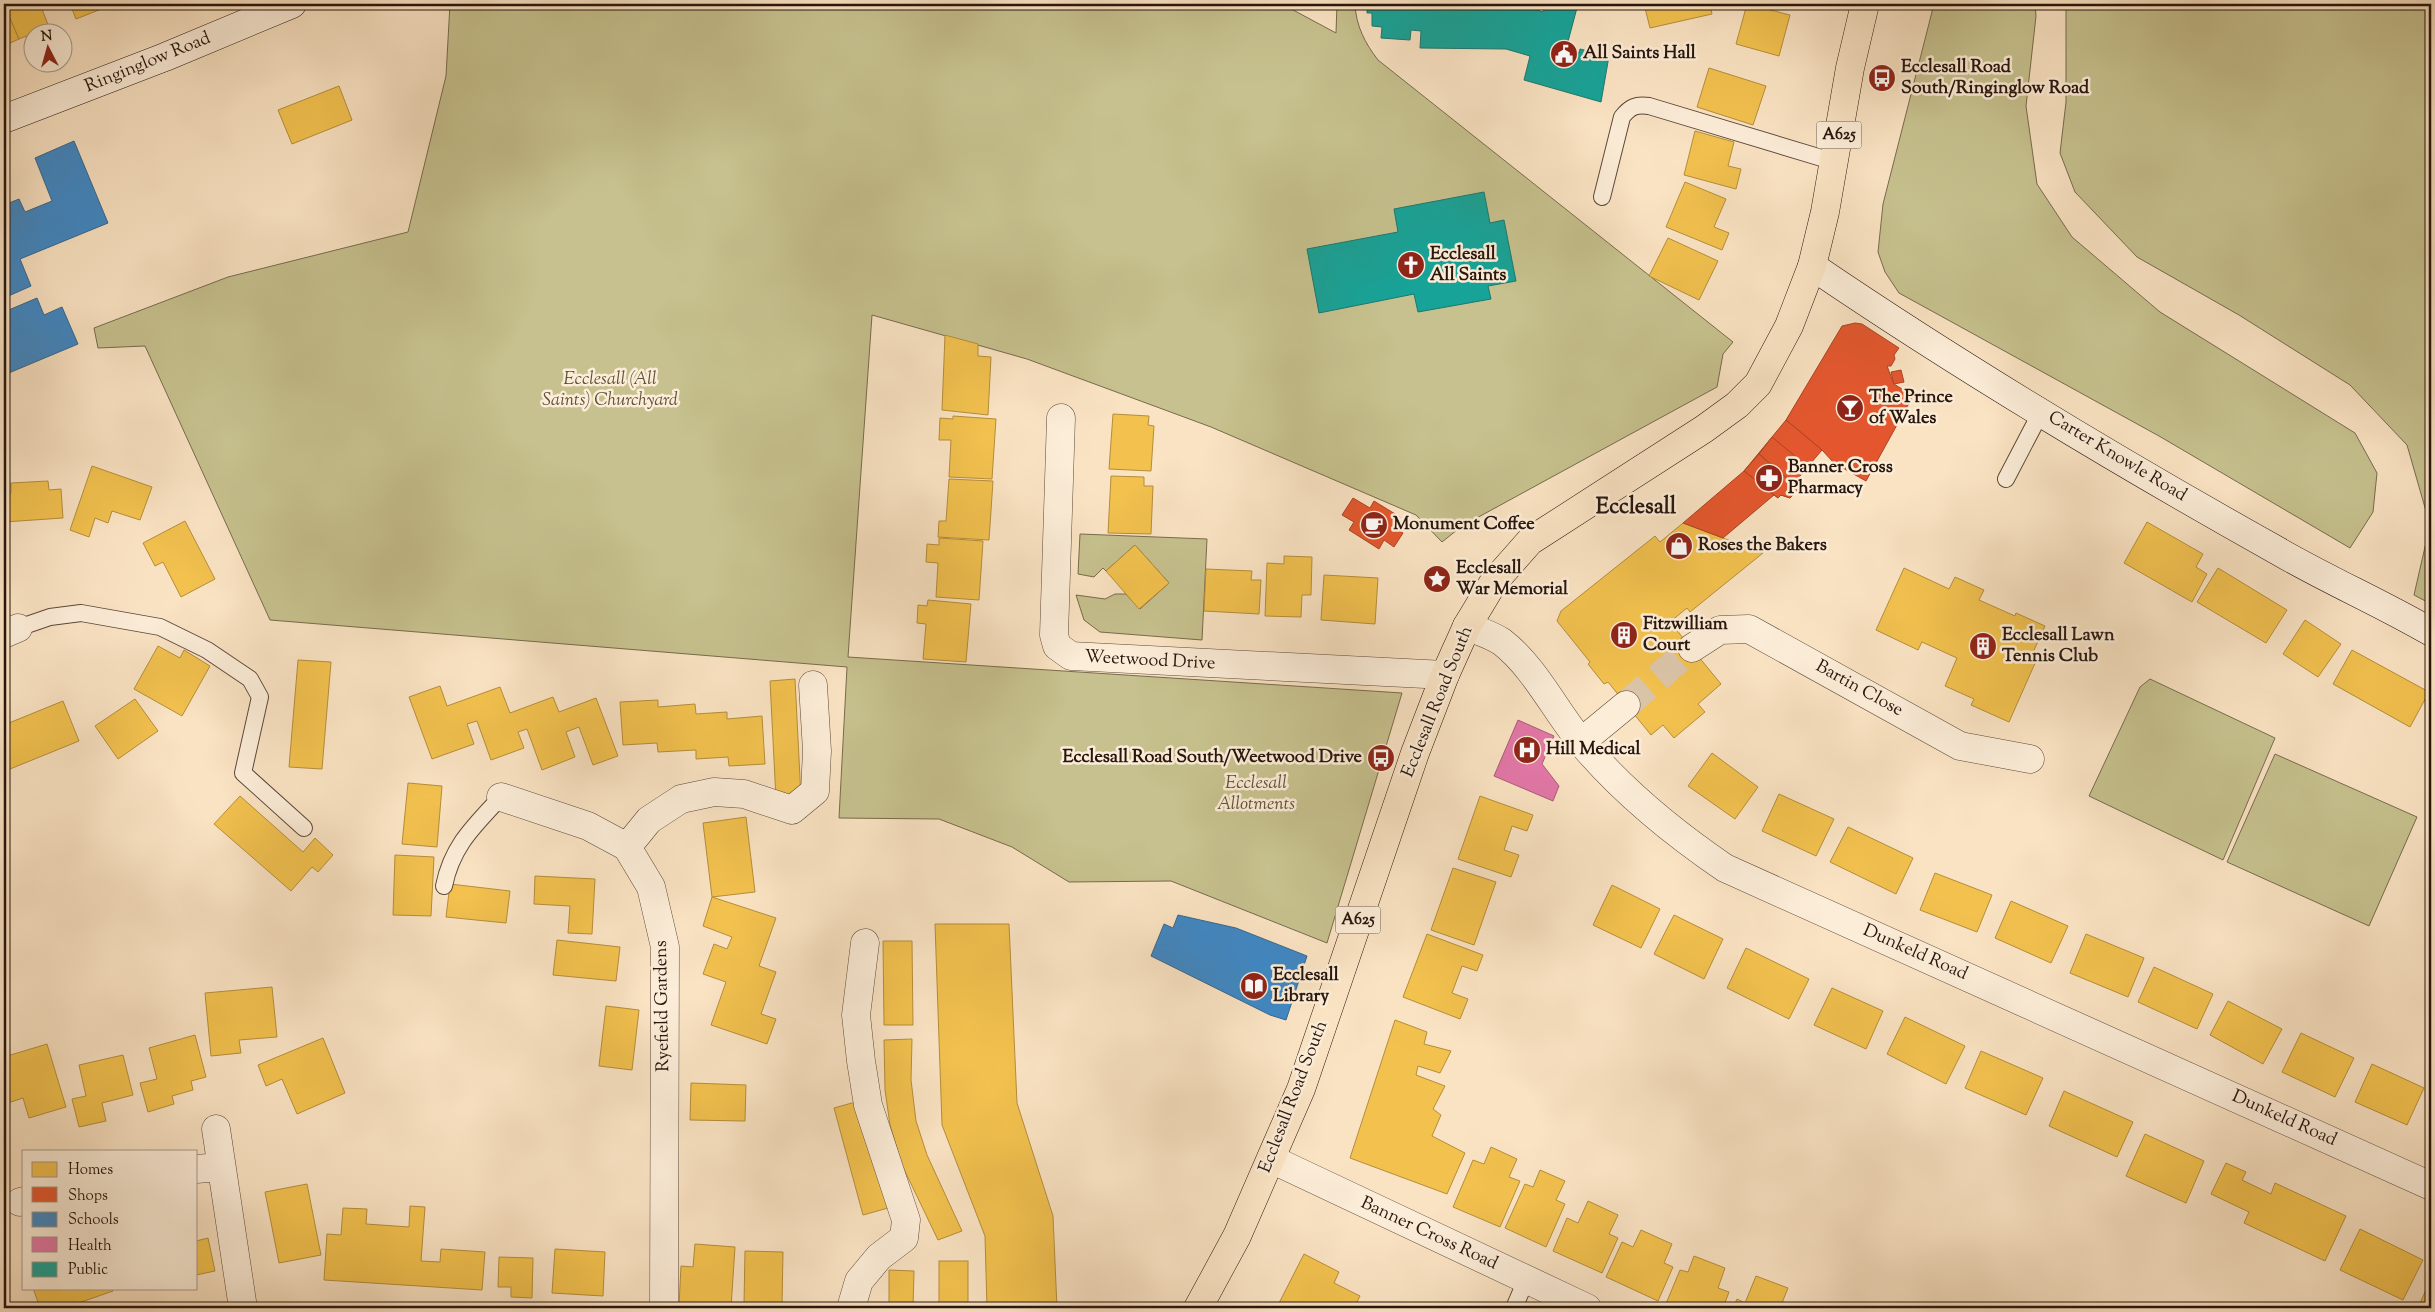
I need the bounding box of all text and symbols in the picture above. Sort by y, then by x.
north arrow [22,22,72,72]
street label: Ringinglow Road [81,26,215,100]
text: N [40,27,53,48]
public building icon: All Saints Hall [1549,39,1579,69]
place label: All Saints Hall [1583,41,1697,67]
place label: Ecclesall Road South/Ringinglow Road [1901,55,2090,102]
bus stop icon: Ecclesall Road South/Ringinglow Road [1867,63,1897,93]
road number: A625 [1816,122,1862,148]
place label: Ecclesall All Saints [1430,242,1506,289]
church icon: Ecclesall All Saints [1396,250,1426,280]
park label: Ecclesall (All Saints) Churchyard [542,367,678,414]
place label: The Prince of Wales [1869,385,1954,432]
bar icon: The Prince of Wales [1835,393,1865,423]
street label: Carter Knowle Road [2043,405,2191,509]
place label: Banner Cross Pharmacy [1788,455,1893,502]
pharmacy icon: Banner Cross Pharmacy [1754,463,1784,493]
district label: Ecclesall [1596,492,1677,524]
cafe icon: Monument Coffee [1359,510,1389,540]
place label: Monument Coffee [1393,512,1535,538]
shop icon: Roses the Bakers [1664,531,1694,561]
place label: Roses the Bakers [1698,533,1827,559]
place label: Ecclesall War Memorial [1456,556,1569,603]
place icon: Ecclesall War Memorial [1422,564,1452,594]
place label: Fitzwilliam Court [1643,612,1728,659]
building icon: Fitzwilliam Court [1609,620,1639,650]
street label: Ecclesall Road South [1396,622,1480,782]
place label: Ecclesall Lawn Tennis Club [2002,623,2115,670]
building icon: Ecclesall Lawn Tennis Club [1968,631,1998,661]
street label: Weetwood Drive [1084,645,1216,677]
street label: Bartin Close [1810,654,1908,724]
hospital icon: Hill Medical [1512,735,1542,765]
place label: Hill Medical [1546,737,1642,763]
bus stop icon: Ecclesall Road South/Weetwood Drive [1366,743,1396,773]
place label: Ecclesall Road South/Weetwood Drive [1063,745,1363,771]
park label: Ecclesall Allotments [1217,771,1295,818]
road number: A625 [1336,906,1380,934]
street label: Dunkeld Road [1858,918,1972,988]
street label: Ryefield Gardens [649,940,677,1072]
place label: Ecclesall Library [1273,963,1340,1010]
library icon: Ecclesall Library [1239,971,1269,1001]
street label: Ecclesall Road South [1253,1017,1335,1177]
street label: Dunkeld Road [2227,1084,2341,1154]
legend [22,1150,198,1290]
text: Homes [68,1160,113,1181]
text: Shops [68,1186,108,1207]
street label: Banner Cross Road [1356,1191,1502,1277]
text: Schools [68,1210,119,1231]
text: Health [68,1236,112,1257]
text: Public [68,1260,108,1281]

